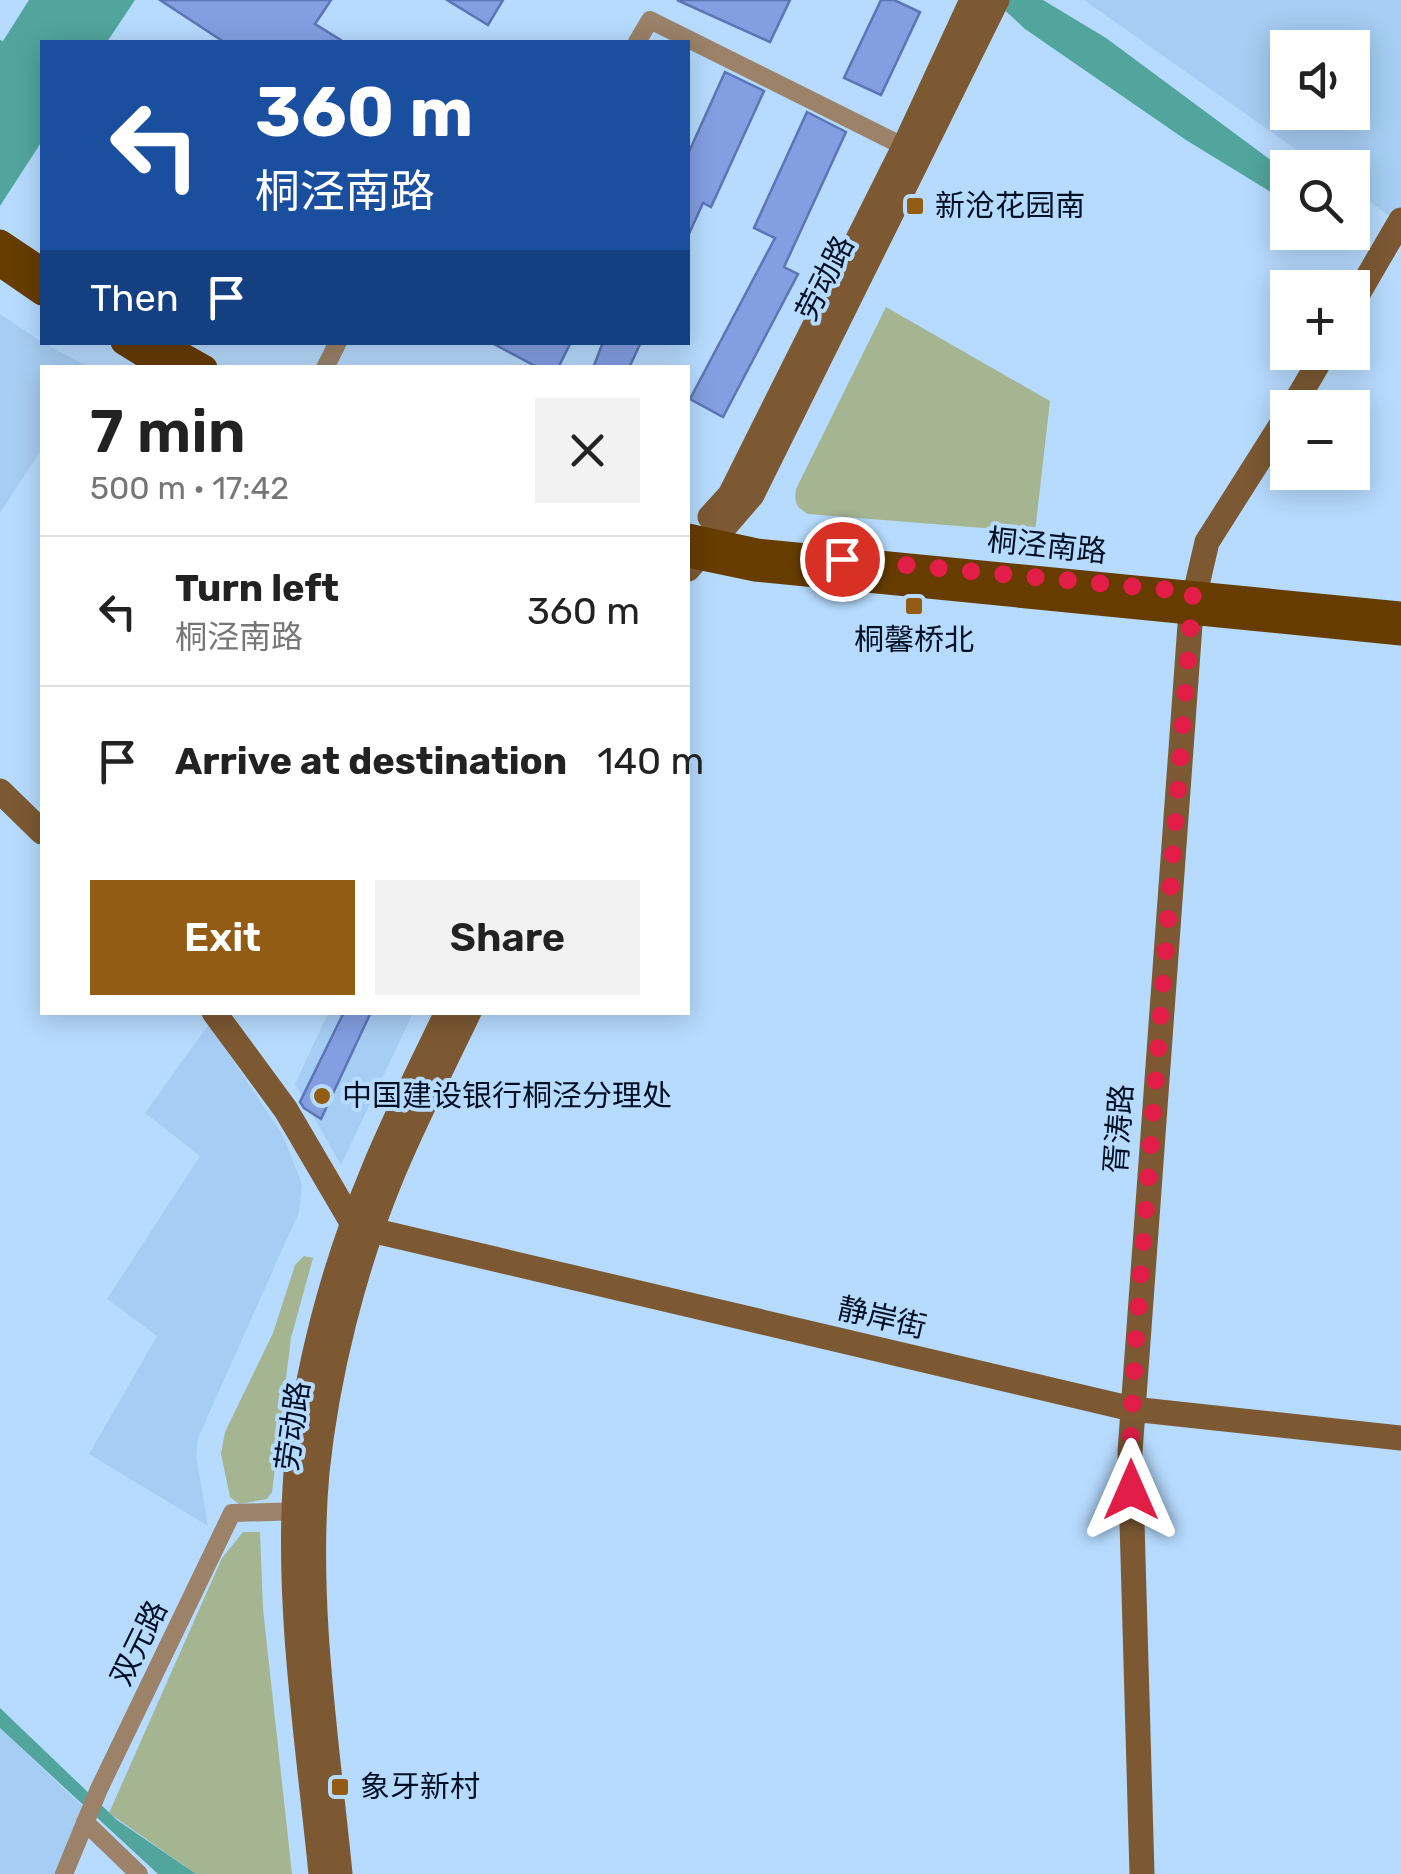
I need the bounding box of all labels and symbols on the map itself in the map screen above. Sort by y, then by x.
place label: 新沧花园南 [935,188,1085,224]
marker: 新沧花园南 [904,195,926,217]
street label: 劳动路 [789,230,861,326]
pin [800,517,885,602]
street label: 桐泾南路 [985,522,1109,570]
marker: 桐馨桥北 [903,595,925,617]
place label: 桐馨桥北 [854,622,974,658]
place label: 中国建设银行桐泾分理处 [342,1078,672,1114]
street label: 胥涛路 [1098,1083,1140,1175]
marker: 中国建设银行桐泾分理处 [311,1085,333,1107]
street label: 静岸街 [834,1290,930,1346]
street label: 劳动路 [269,1379,317,1473]
position arrow [1079,1438,1183,1542]
street label: 双元路 [103,1595,175,1691]
place label: 象牙新村 [360,1769,480,1805]
marker: 象牙新村 [329,1776,351,1798]

